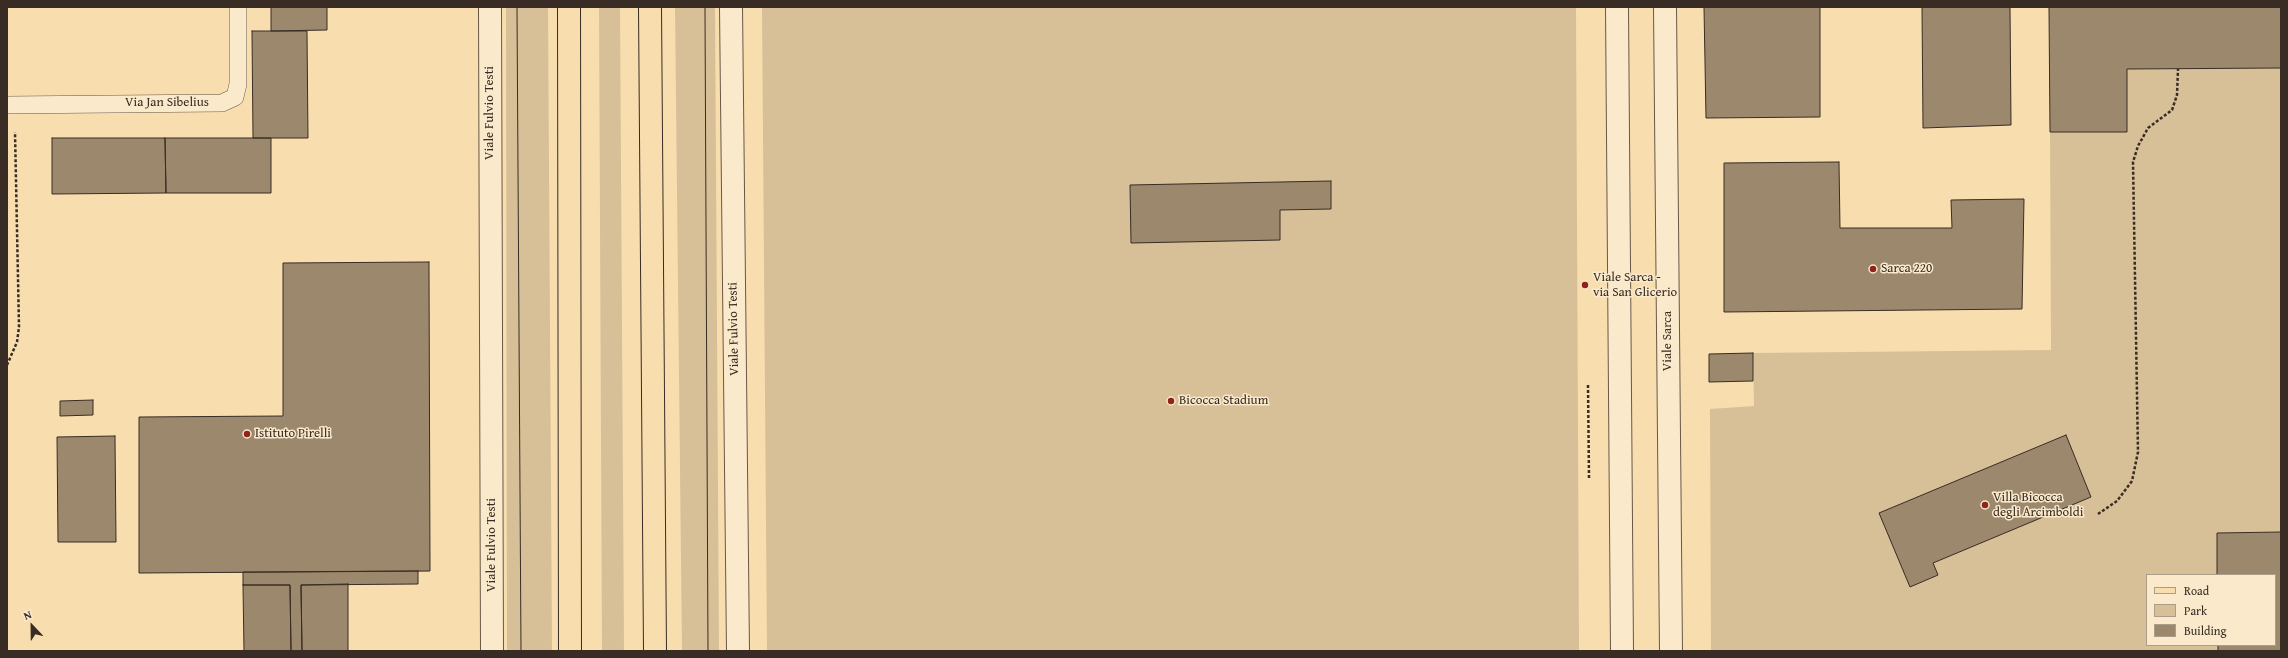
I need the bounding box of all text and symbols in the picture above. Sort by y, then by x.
street label: Viale Fulvio Testi [482,66,498,160]
street label: Via Jan Sibelius [125,95,209,111]
place label: Sarca 220 [1881,261,1932,277]
marker: Sarca 220 [1868,264,1878,274]
place label: Viale Sarca - via San Glicerio [1593,270,1677,301]
marker: Viale Sarca - via San Glicerio [1580,280,1590,290]
street label: Viale Fulvio Testi [725,282,743,376]
street label: Viale Sarca [1660,311,1676,371]
place label: Bicocca Stadium [1179,393,1268,409]
marker: Bicocca Stadium [1166,396,1176,406]
place label: Istituto Pirelli [255,426,331,442]
marker: Istituto Pirelli [242,429,252,439]
place label: Villa Bicocca degli Arcimboldi [1993,490,2083,521]
street label: Viale Fulvio Testi [484,498,500,592]
marker: Villa Bicocca degli Arcimboldi [1980,500,1990,510]
legend [2146,574,2276,646]
text: Road [2184,582,2209,599]
text: Park [2184,602,2207,619]
north arrow [12,606,52,646]
text: N [21,606,34,624]
text: Building [2184,622,2227,639]

